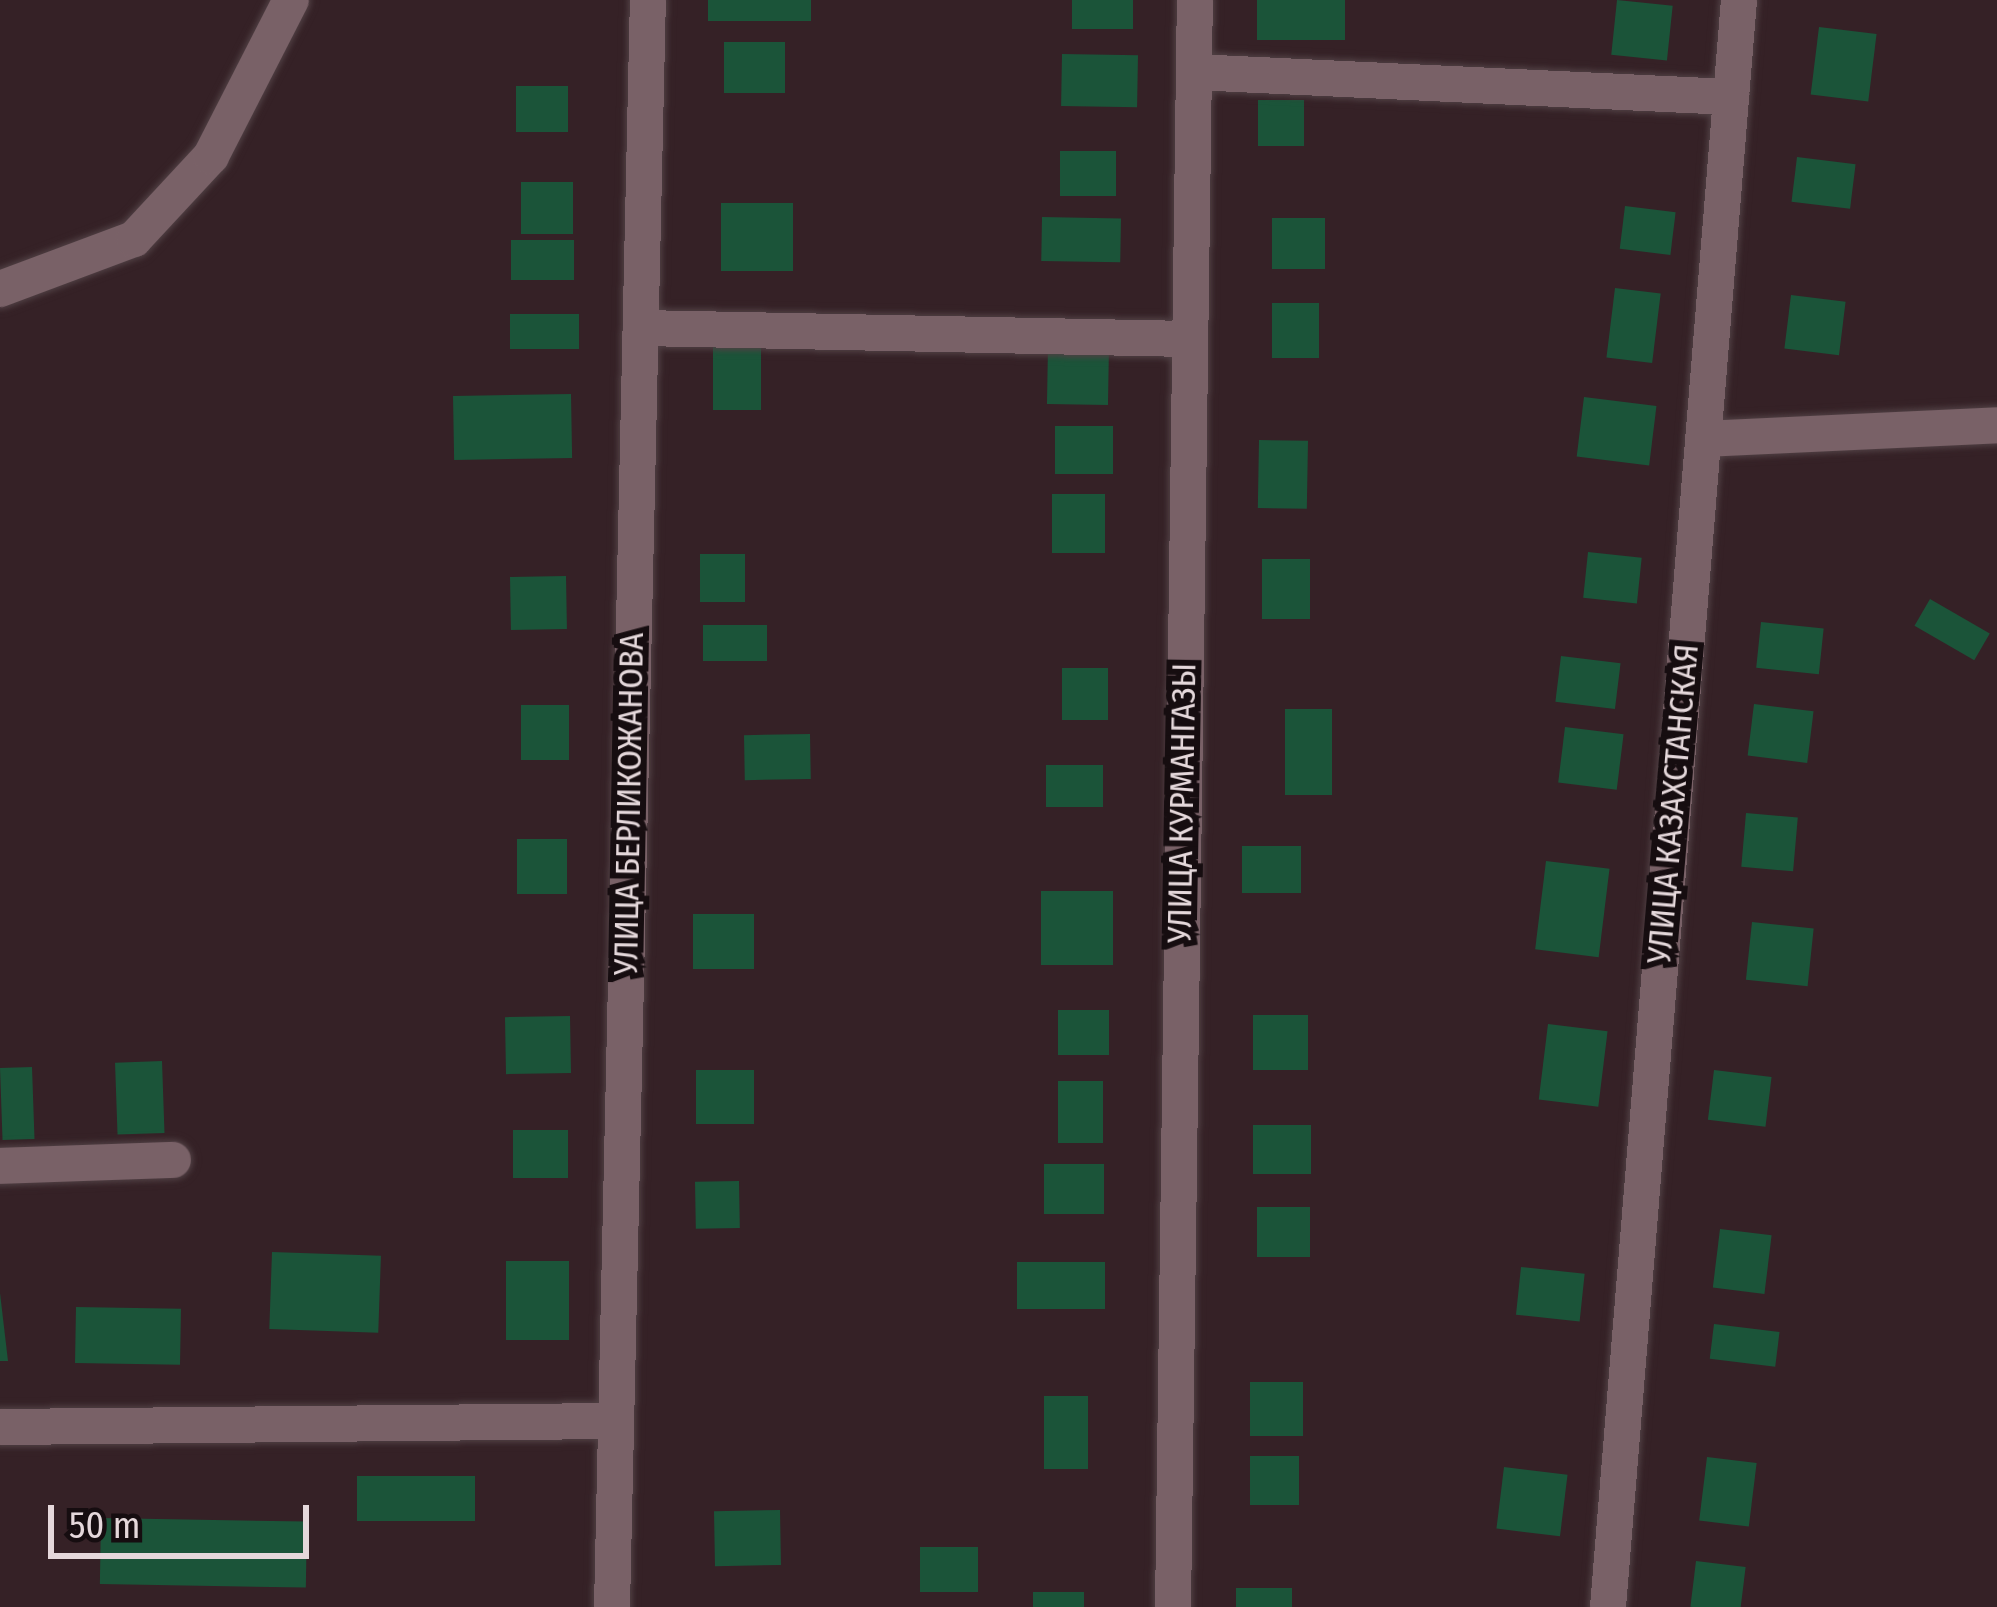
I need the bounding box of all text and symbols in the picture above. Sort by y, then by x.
street label: УЛИЦА БЕРЛИКОЖАНОВА [607,632,653,976]
street label: УЛИЦА КАЗАХСТАНСКАЯ [1640,643,1708,965]
street label: УЛИЦА КУРМАНГАЗЫ [1161,663,1205,943]
scale bar [54,1481,315,1555]
text: 50 m [69,1504,140,1548]

